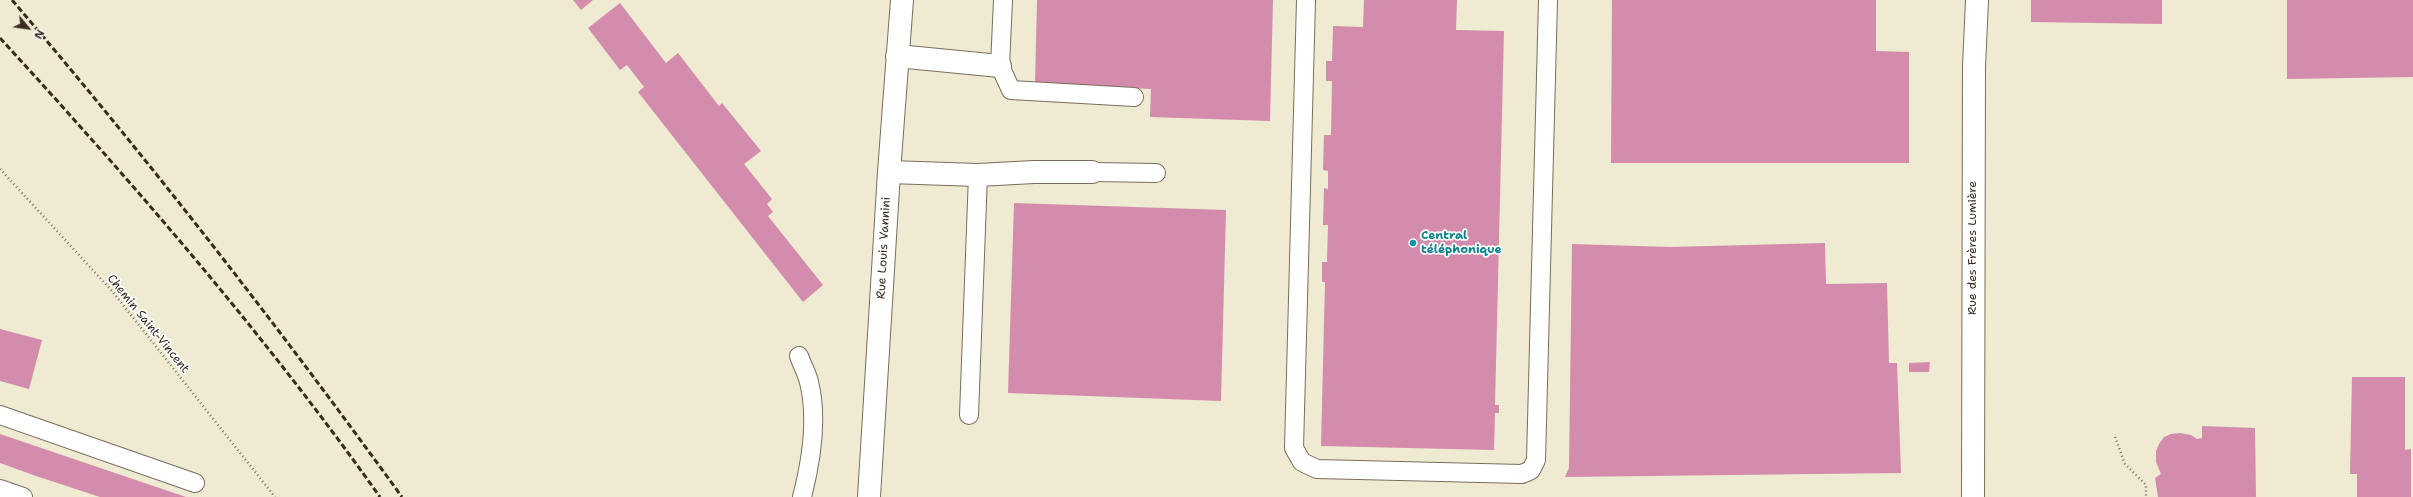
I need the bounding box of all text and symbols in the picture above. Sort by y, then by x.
north arrow [8,8,48,48]
text: N [30,27,48,42]
street label: Rue des Frères Lumière [1966,181,1980,315]
street label: Rue Louis Vannini [874,197,894,299]
place label: Central téléphonique [1421,229,1502,257]
marker: Central téléphonique [1408,238,1418,248]
street label: Chemin Saint-Vincent [104,272,192,376]

